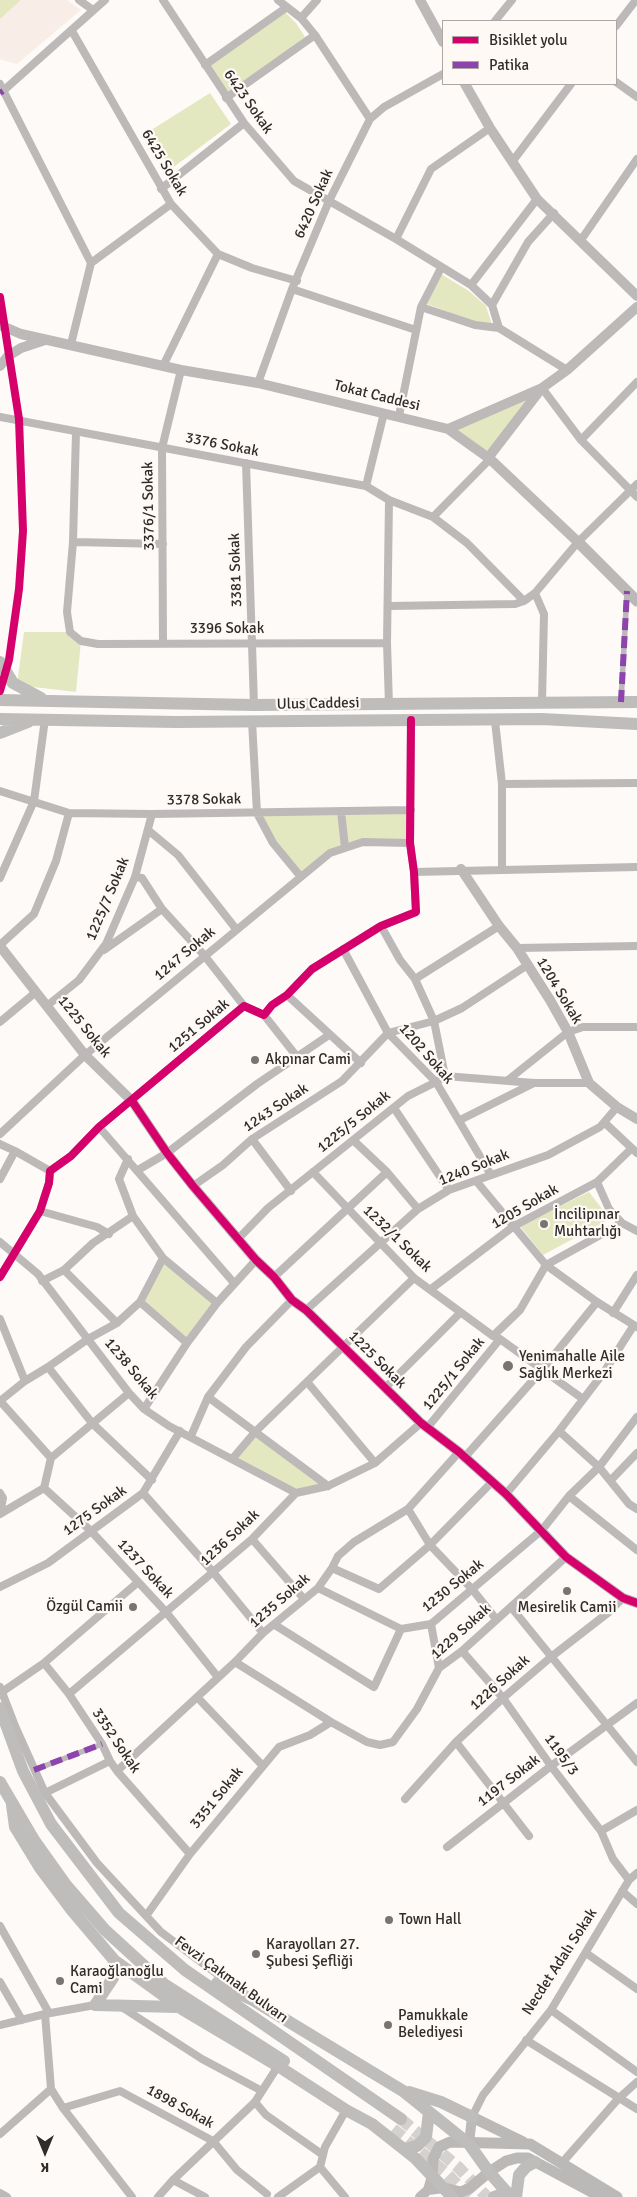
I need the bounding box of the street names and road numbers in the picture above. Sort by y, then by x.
street label: 6423 Sokak [219,66,277,138]
street label: 6425 Sokak [137,126,191,200]
street label: 6420 Sokak [291,166,337,242]
street label: Tokat Caddesi [332,377,422,415]
street label: 3376 Sokak [184,429,260,461]
street label: 3376/1 Sokak [139,461,159,551]
street label: 3381 Sokak [226,532,246,608]
street label: 3396 Sokak [190,620,264,638]
street label: Ulus Caddesi [276,694,360,714]
street label: 3378 Sokak [167,790,241,810]
street label: 1225/7 Sokak [82,855,134,943]
street label: 1247 Sokak [151,923,219,985]
street label: 1204 Sokak [532,954,586,1028]
street label: 1225 Sokak [54,992,114,1062]
street label: 1251 Sokak [165,995,233,1057]
street label: 1202 Sokak [395,1020,457,1088]
street label: 1243 Sokak [240,1080,312,1136]
street label: 1225/5 Sokak [314,1087,394,1157]
street label: 1240 Sokak [436,1146,512,1190]
street label: 1205 Sokak [488,1181,562,1233]
street label: 1232/1 Sokak [359,1202,435,1276]
street label: 1225 Sokak [344,1327,410,1393]
street label: 1225/1 Sokak [419,1334,489,1414]
street label: 1238 Sokak [100,1335,162,1403]
street label: 1275 Sokak [60,1482,130,1540]
street label: 1236 Sokak [197,1506,263,1570]
street label: 1237 Sokak [113,1536,177,1602]
street label: 1230 Sokak [418,1556,488,1616]
street label: 1235 Sokak [246,1570,314,1632]
street label: 1229 Sokak [427,1600,495,1664]
street label: 1226 Sokak [466,1651,534,1715]
street label: 3352 Sokak [88,1705,144,1777]
street label: 1195/3 [540,1731,582,1779]
street label: 1197 Sokak [474,1751,544,1811]
street label: 3351 Sokak [187,1763,247,1833]
street label: Necdet Adalı Sokak [519,1905,601,2019]
street label: Fevzi Çakmak Bulvarı [171,1933,291,2027]
street label: 1898 Sokak [143,2081,217,2133]

